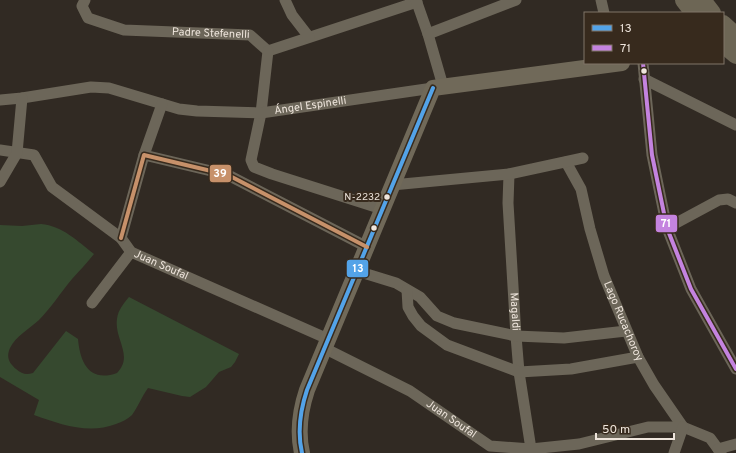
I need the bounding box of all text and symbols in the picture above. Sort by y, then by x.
legend [584,12,724,64]
text: 13 [620,21,632,37]
street label: Padre Stefenelli [172,25,250,42]
text: 71 [620,41,631,57]
unlabelled marker [639,66,649,76]
street label: Ángel Espinelli [273,94,347,118]
line badge: 39 [209,164,232,183]
text: 39 [213,167,227,181]
place label: N-2232 [344,191,380,204]
marker: N-2232 [382,192,392,202]
line badge: 71 [655,214,678,233]
text: 71 [661,217,671,231]
unlabelled marker [369,223,379,233]
street label: Juan Soufal [132,247,191,283]
line badge: 13 [346,259,369,278]
text: 13 [353,262,364,276]
street label: Lago Rucachoroy [600,279,646,364]
street label: Magaldi [506,292,523,331]
street label: Juan Soufal [423,397,479,441]
scale bar [596,415,674,441]
text: 50 m [602,422,630,438]

